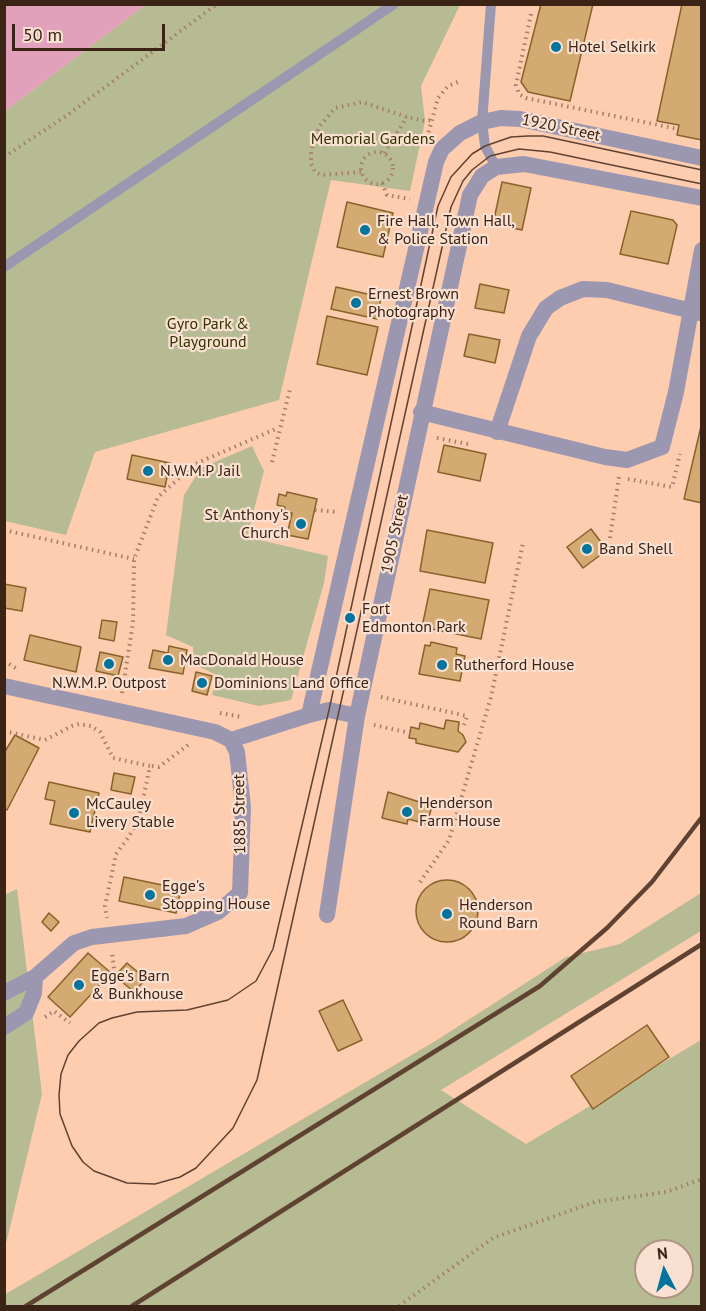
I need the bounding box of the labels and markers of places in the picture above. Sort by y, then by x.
place label: Hotel Selkirk [568,37,656,57]
marker: Hotel Selkirk [549,40,563,54]
place label: Fire Hall, Town Hall, & Police Station [377,211,515,249]
marker: Fire Hall, Town Hall, & Police Station [358,223,372,237]
place label: Ernest Brown Photography [368,284,459,322]
marker: Ernest Brown Photography [349,296,363,310]
place label: N.W.M.P Jail [160,461,240,481]
marker: N.W.M.P Jail [141,464,155,478]
place label: St Anthony's Church [205,505,289,543]
marker: St Anthony's Church [294,517,308,531]
place label: Band Shell [599,539,673,559]
marker: Band Shell [580,542,594,556]
place label: Fort Edmonton Park [362,599,466,637]
marker: Fort Edmonton Park [343,611,357,625]
place label: MacDonald House [180,650,304,670]
marker: MacDonald House [161,653,175,667]
place label: Rutherford House [454,655,574,675]
marker: N.W.M.P. Outpost [102,657,116,671]
marker: Rutherford House [435,658,449,672]
place label: N.W.M.P. Outpost [52,673,166,693]
place label: Dominions Land Office [214,673,369,693]
marker: Dominions Land Office [195,676,209,690]
place label: Henderson Farm House [419,793,501,831]
place label: McCauley Livery Stable [86,794,175,832]
marker: Henderson Farm House [400,805,414,819]
marker: McCauley Livery Stable [67,806,81,820]
place label: Egge's Stopping House [162,876,270,914]
marker: Egge's Stopping House [143,888,157,902]
place label: Henderson Round Barn [459,895,538,933]
marker: Henderson Round Barn [440,907,454,921]
place label: Egge's Barn & Bunkhouse [91,966,183,1004]
marker: Egge's Barn & Bunkhouse [72,978,86,992]

